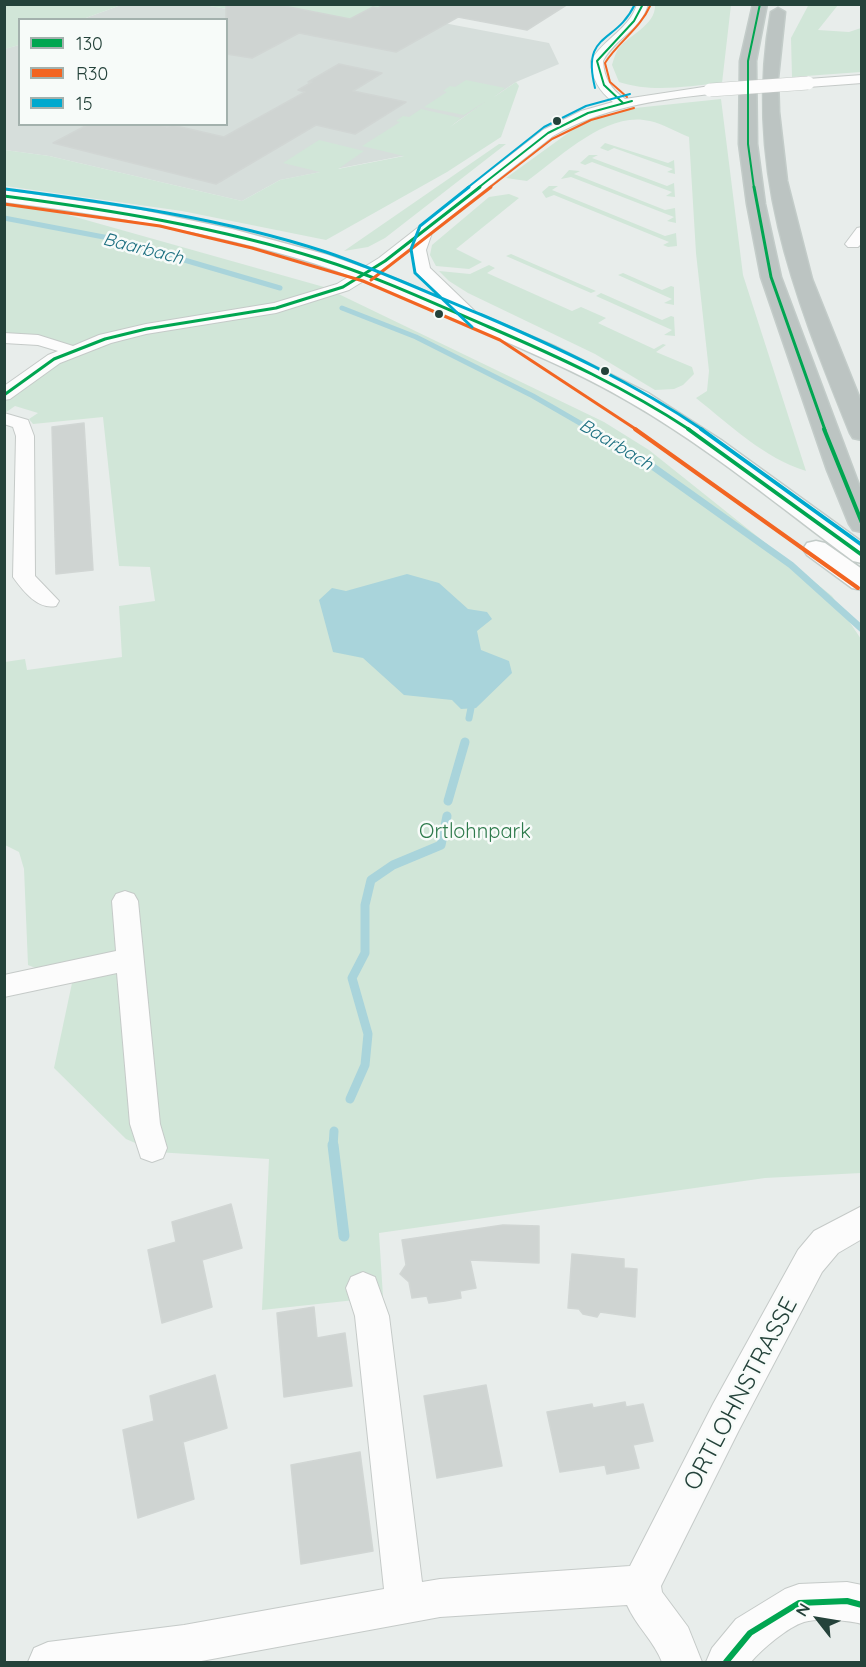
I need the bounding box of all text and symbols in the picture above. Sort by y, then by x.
legend [18,18,228,126]
text: 130 [76,32,103,55]
text: R30 [76,62,108,85]
text: 15 [76,92,92,115]
unlabelled marker [551,115,563,127]
water label: Baarbach [101,229,185,269]
unlabelled marker [433,308,445,320]
unlabelled marker [599,365,611,377]
water label: Baarbach [575,415,657,475]
park label: Ortlohnpark [419,820,531,844]
street label: ORTLOHNSTRASSE [678,1293,804,1495]
north arrow [788,1589,848,1649]
text: N [791,1600,814,1620]

